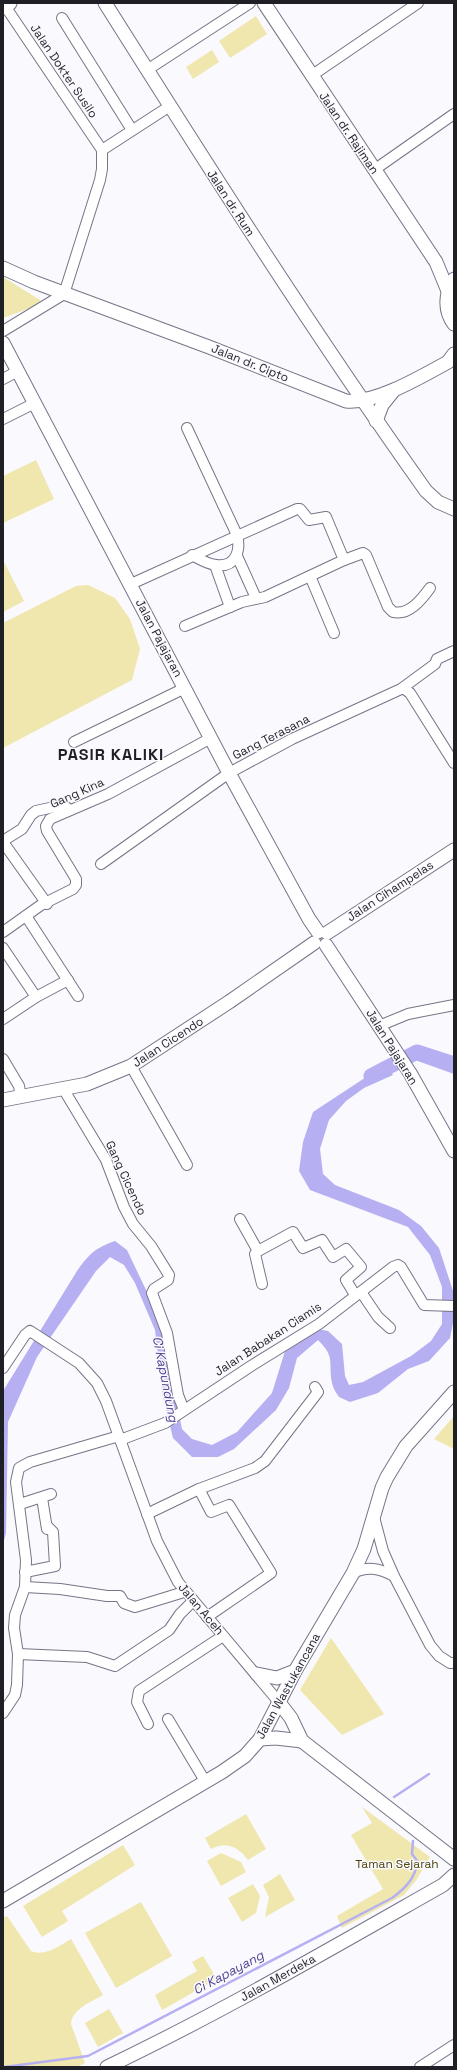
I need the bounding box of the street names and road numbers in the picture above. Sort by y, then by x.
street label: Jalan Dokter Susilo [27,21,101,121]
street label: Jalan dr. Rajiman [315,89,383,177]
street label: Jalan dr. Rum [203,167,259,239]
street label: Jalan dr. Cipto [209,340,291,386]
street label: Jalan Pajajaran [132,596,186,680]
street label: Gang Terasana [230,711,312,763]
street label: Gang Kina [47,774,107,812]
street label: Jalan Cihampelas [344,857,436,925]
street label: Jalan Pajajaran [362,1006,422,1088]
street label: Jalan Cicendo [129,1013,207,1071]
street label: Gang Cicendo [102,1138,150,1218]
street label: Jalan Babakan Ciamis [212,1298,324,1380]
street label: Jalan Aceh [175,1580,227,1638]
street label: Jalan Wastukancana [252,1630,324,1742]
street label: Jalan Merdeka [237,1951,319,2005]

